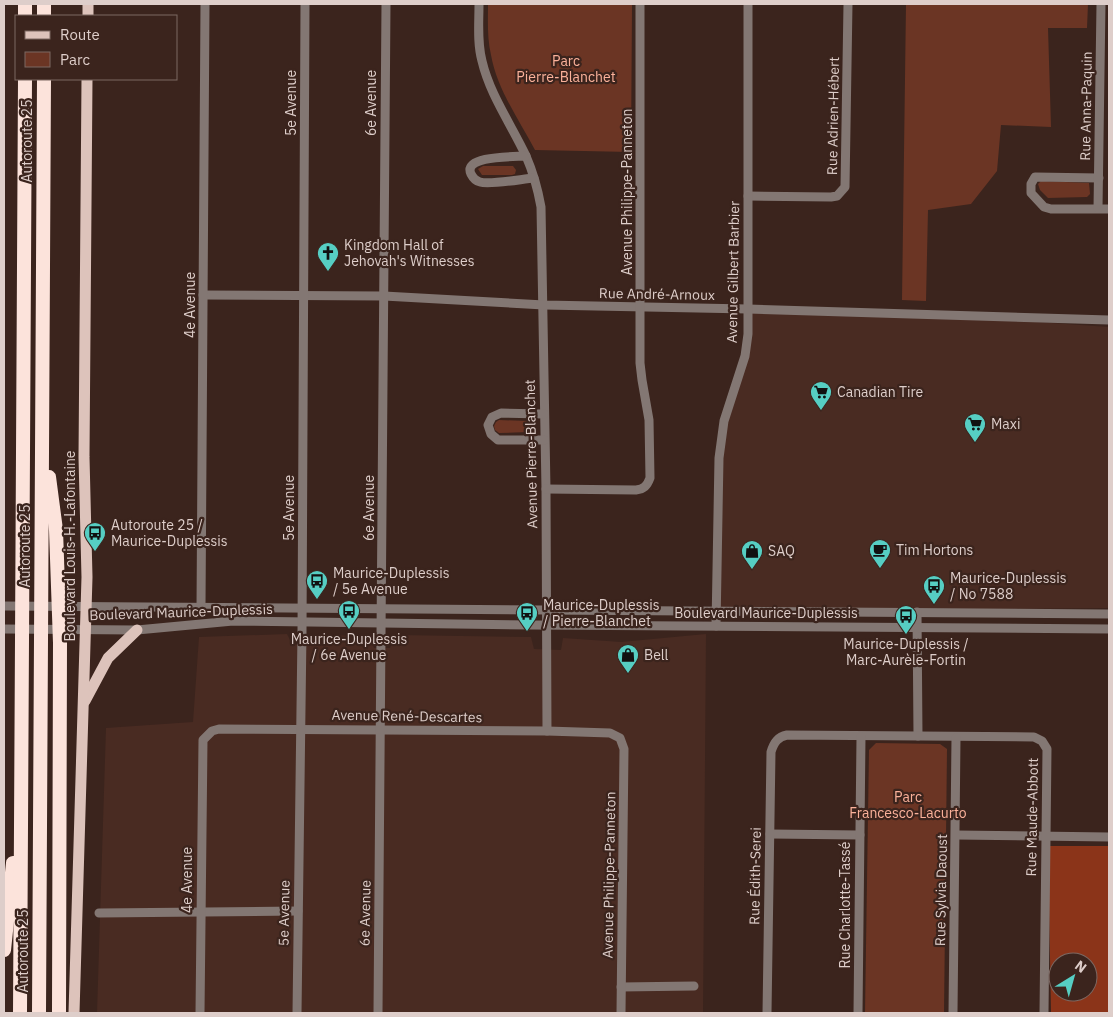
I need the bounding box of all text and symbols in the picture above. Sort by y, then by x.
legend [15,15,178,80]
text: Route [60,25,100,44]
text: Parc [60,50,90,69]
street label: Rue Anna-Paquin [1076,51,1096,161]
park label: Parc Pierre-Blanchet [516,52,616,86]
street label: Rue Adrien-Hébert [823,57,843,175]
street label: 5e Avenue [282,70,300,136]
street label: 6e Avenue [362,70,380,136]
street label: Autoroute 25 [18,99,36,183]
street label: Avenue Philippe-Panneton [618,108,636,276]
street label: Avenue Gilbert Barbier [723,201,743,343]
place label: Kingdom Hall of Jehovah's Witnesses [344,236,475,270]
church icon: Kingdom Hall of Jehovah's Witnesses [316,241,340,272]
street label: 4e Avenue [181,272,199,338]
street label: Rue André-Arnoux [599,284,715,304]
street label: Avenue Pierre-Blanchet [521,379,541,529]
supermarket icon: Canadian Tire [809,380,833,411]
place label: Canadian Tire [837,383,924,401]
supermarket icon: Maxi [963,412,987,443]
place label: Maxi [991,415,1020,433]
street label: Boulevard Louis-H.-Lafontaine [61,450,79,642]
street label: 5e Avenue [280,475,298,541]
street label: 6e Avenue [360,475,378,541]
street label: Autoroute 25 [16,504,34,588]
place label: Autoroute 25 / Maurice-Duplessis [111,516,228,550]
bus stop icon: Autoroute 25 / Maurice-Duplessis [83,521,107,552]
cafe icon: Tim Hortons [868,538,892,569]
shop icon: SAQ [740,539,764,570]
place label: Tim Hortons [896,541,974,559]
place label: SAQ [768,542,795,560]
place label: Maurice-Duplessis / 5e Avenue [333,564,450,598]
bus stop icon: Maurice-Duplessis / 5e Avenue [305,569,329,600]
place label: Maurice-Duplessis / No 7588 [950,569,1067,603]
bus stop icon: Maurice-Duplessis / No 7588 [922,574,946,605]
place label: Maurice-Duplessis / Pierre-Blanchet [543,596,660,630]
bus stop icon: Maurice-Duplessis / 6e Avenue [337,599,361,630]
street label: Boulevard Maurice-Duplessis [89,600,273,624]
bus stop icon: Maurice-Duplessis / Pierre-Blanchet [515,601,539,632]
street label: Boulevard Maurice-Duplessis [674,604,858,622]
bus stop icon: Maurice-Duplessis / Marc-Aurèle-Fortin [894,604,918,635]
place label: Maurice-Duplessis / 6e Avenue [291,630,407,664]
place label: Maurice-Duplessis / Marc-Aurèle-Fortin [843,635,969,669]
shop icon: Bell [616,643,640,674]
place label: Bell [644,646,669,664]
street label: Avenue René-Descartes [331,706,483,726]
street label: Rue Maude-Abbott [1022,757,1042,877]
park label: Parc Francesco-Lacurto [849,788,967,822]
street label: Avenue Philippe-Panneton [599,791,619,959]
street label: Rue Édith-Serei [744,827,765,925]
street label: Rue Sylvia Daoust [931,834,951,946]
street label: Rue Charlotte-Tassé [836,841,854,968]
street label: 4e Avenue [178,847,196,913]
street label: 5e Avenue [274,879,294,946]
street label: 6e Avenue [355,879,375,946]
street label: Autoroute 25 [14,909,32,993]
north arrow [1048,952,1098,1002]
text: N [1071,956,1090,977]

